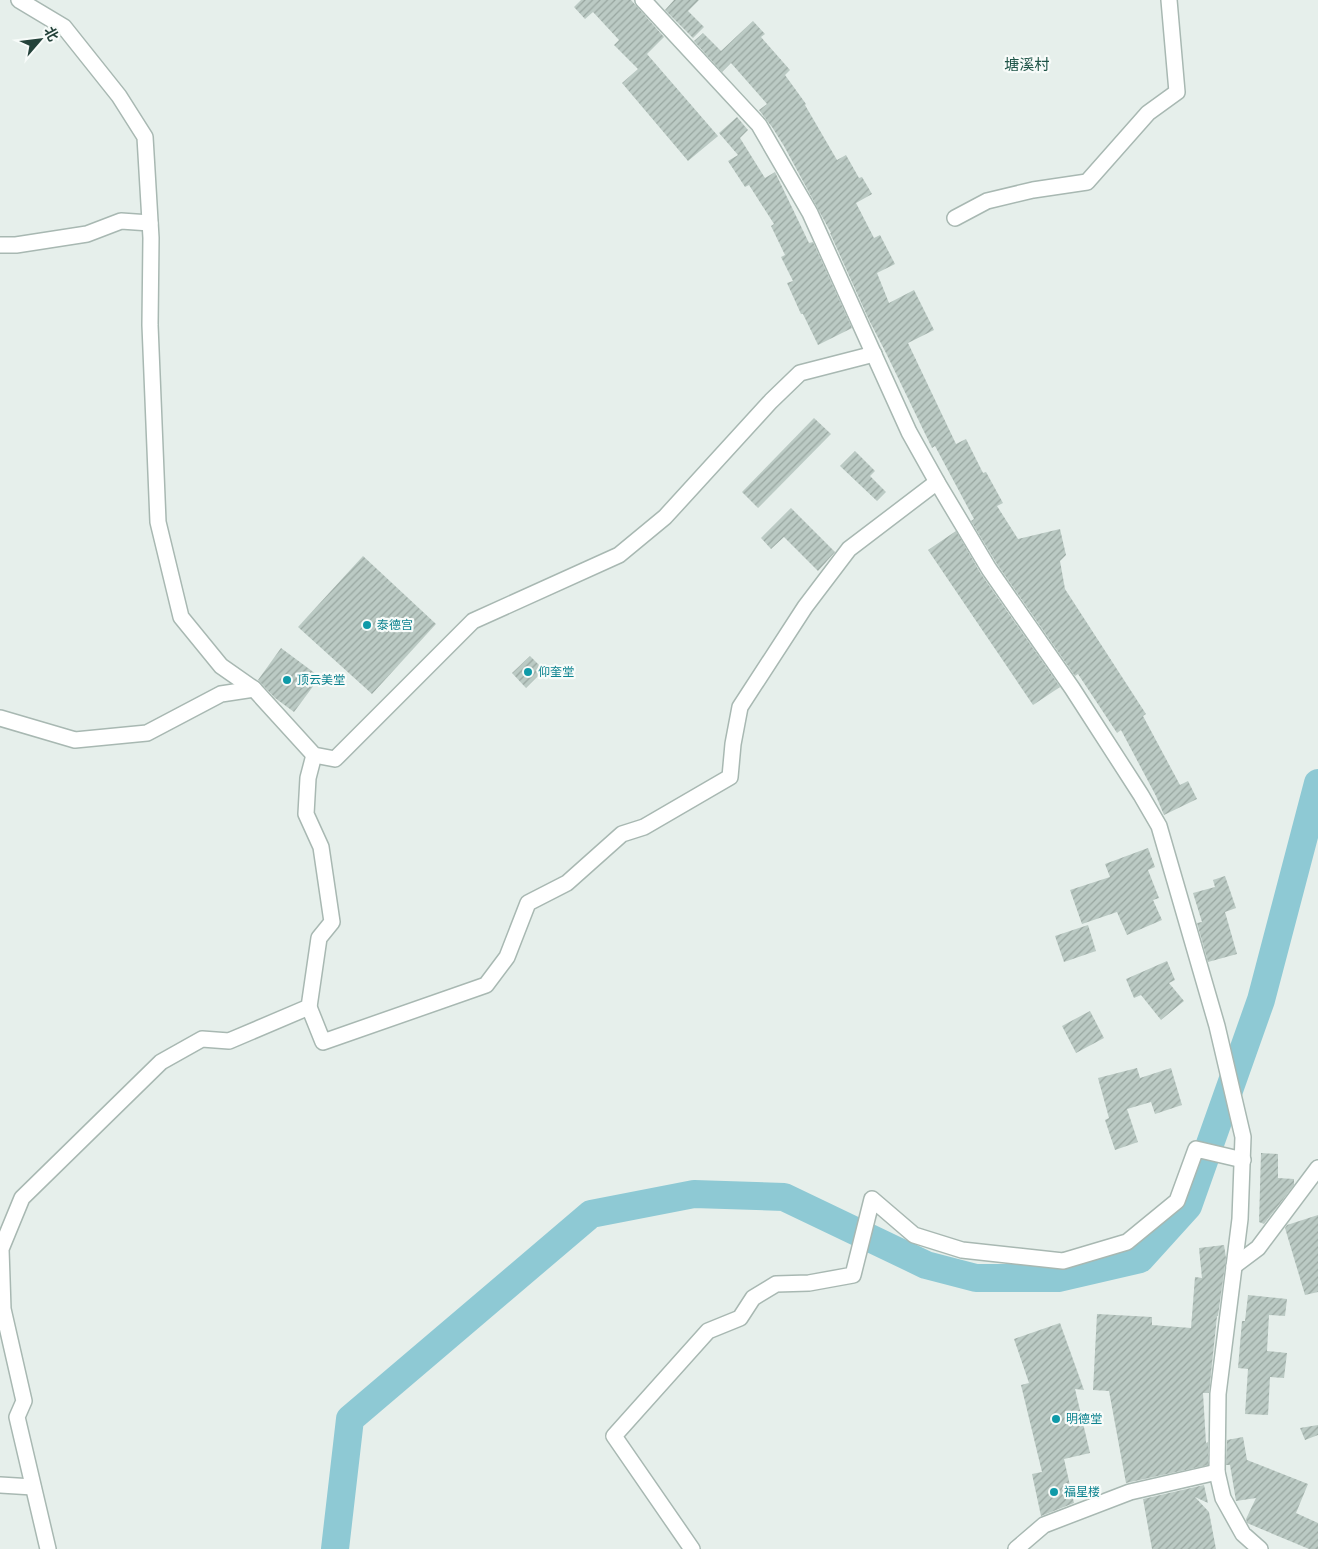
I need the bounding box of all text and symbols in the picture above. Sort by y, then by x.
north arrow [15,15,65,65]
text: 北 [41,24,62,44]
district label: 塘溪村 [1004,56,1050,73]
place label: 泰德宫 [377,618,413,632]
marker: 泰德宫 [361,619,373,631]
place label: 仰奎堂 [538,665,574,679]
marker: 仰奎堂 [522,666,534,678]
place label: 顶云美堂 [297,673,345,687]
marker: 顶云美堂 [281,674,293,686]
place label: 明德堂 [1066,1412,1102,1426]
marker: 明德堂 [1050,1413,1062,1425]
place label: 福星楼 [1064,1485,1100,1499]
marker: 福星楼 [1048,1486,1060,1498]

